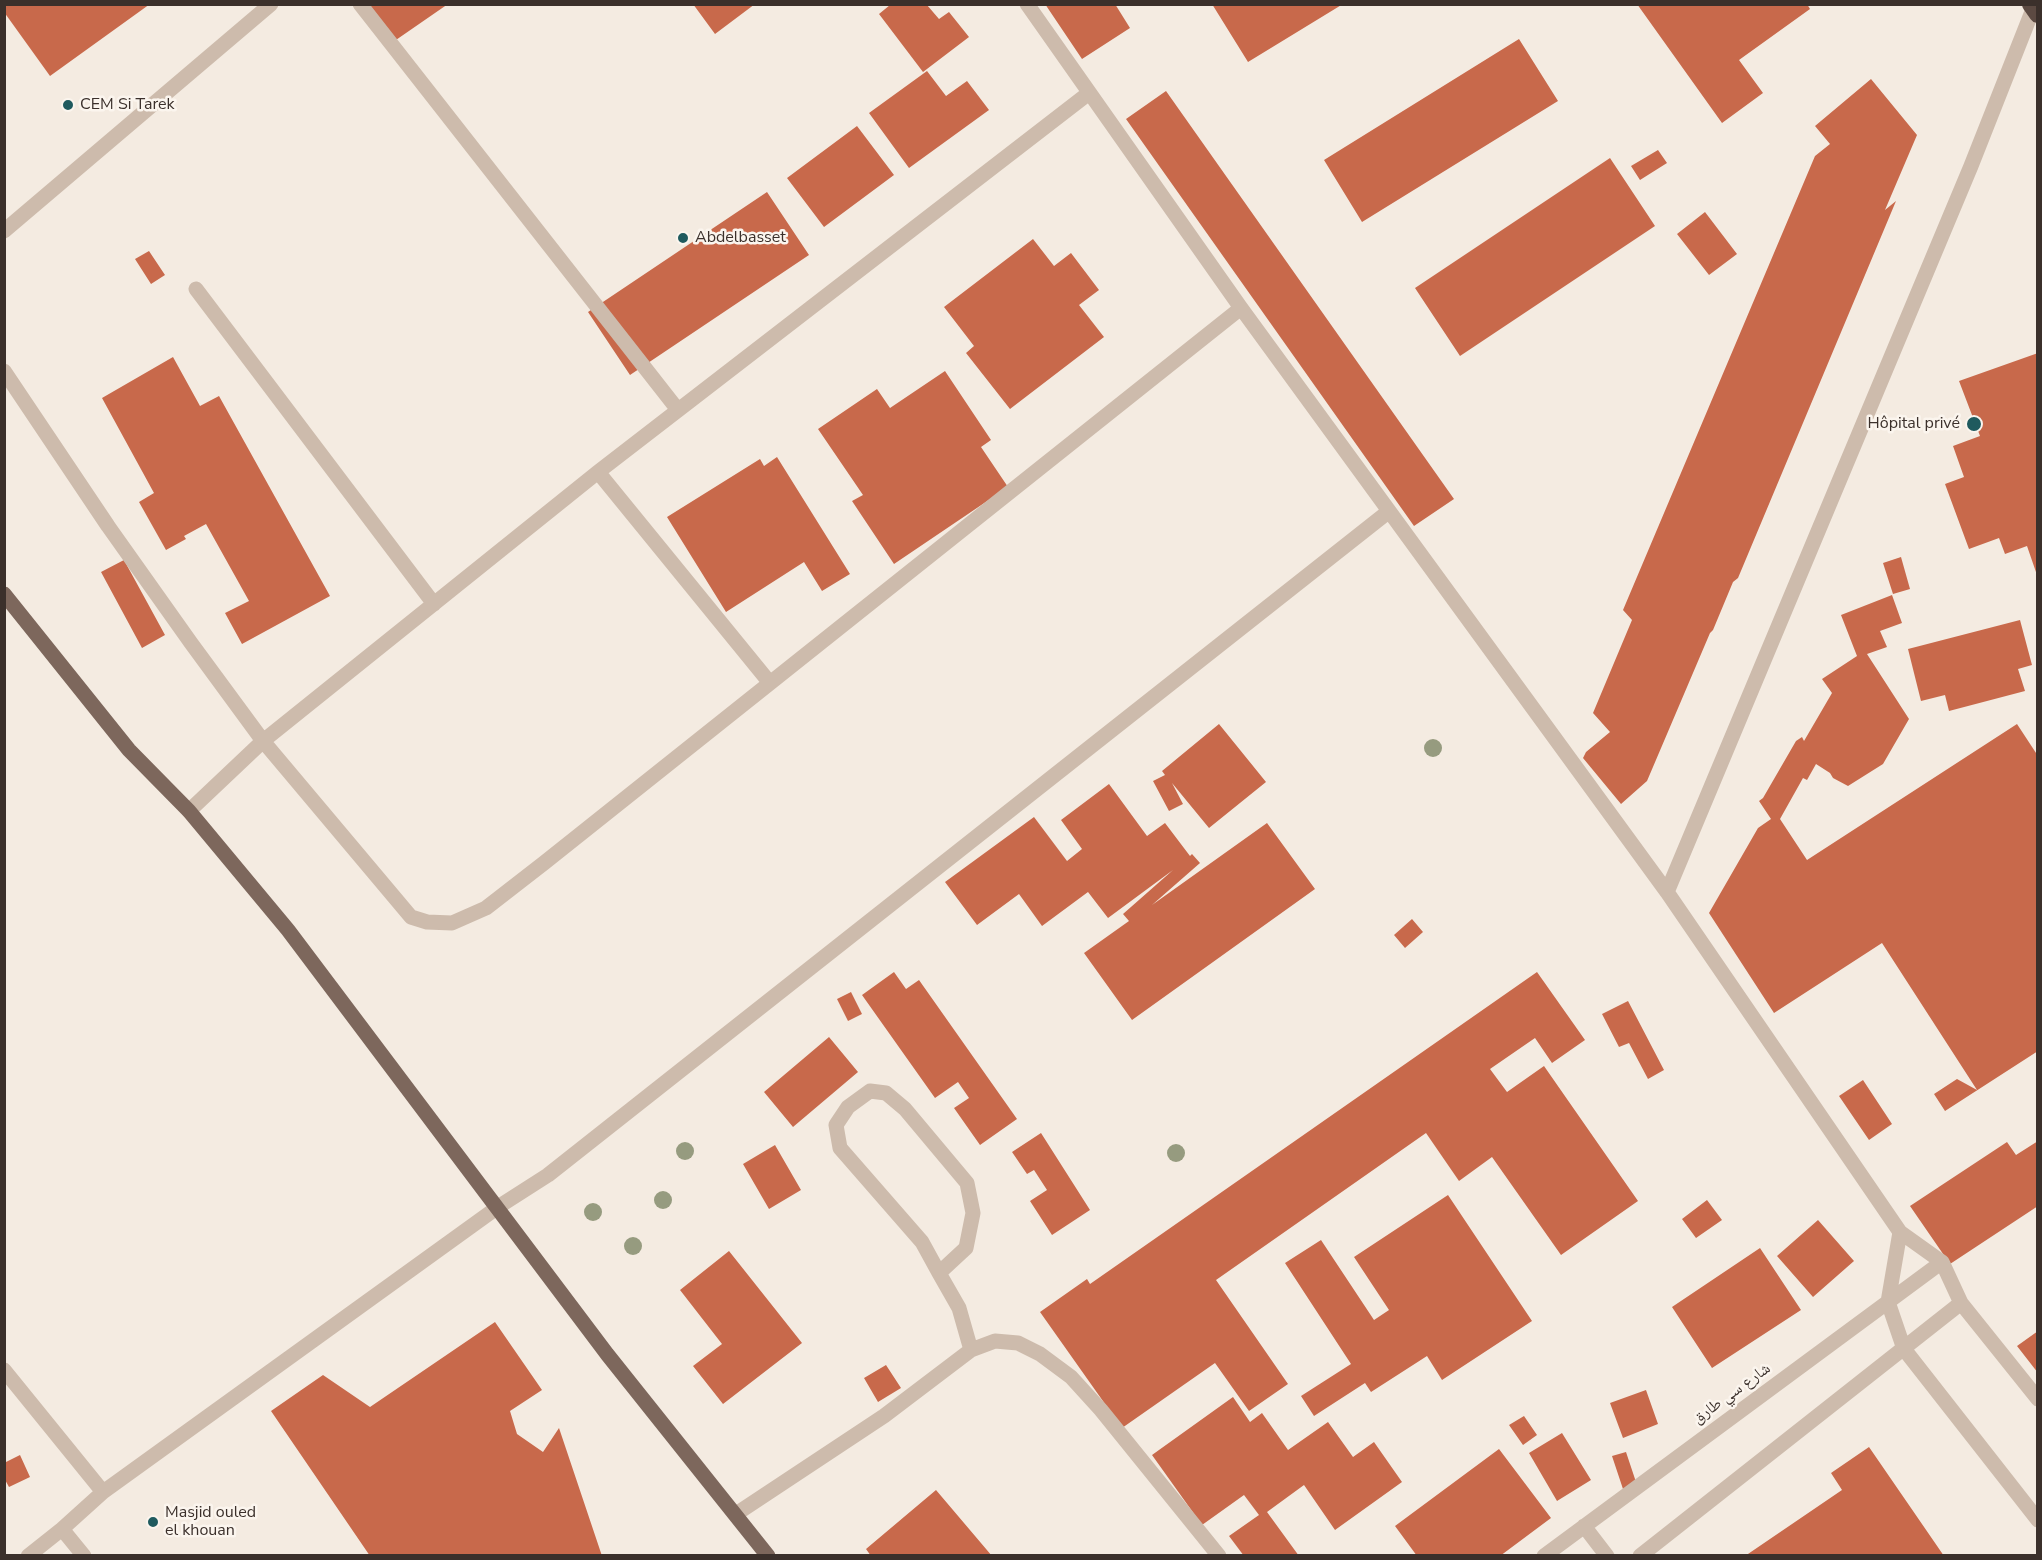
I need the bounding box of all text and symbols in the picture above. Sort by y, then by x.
place label: CEM Si Tarek [80,95,175,115]
marker: CEM Si Tarek [61,98,75,112]
place label: Abdelbasset [695,228,786,248]
marker: Abdelbasset [676,231,690,245]
place label: Hôpital privé [1868,414,1960,434]
marker: Hôpital privé [1965,415,1983,433]
street label: شارع سي طارق [1689,1359,1775,1429]
place label: Masjid ouled el khouan [165,1503,256,1541]
marker: Masjid ouled el khouan [146,1515,160,1529]

